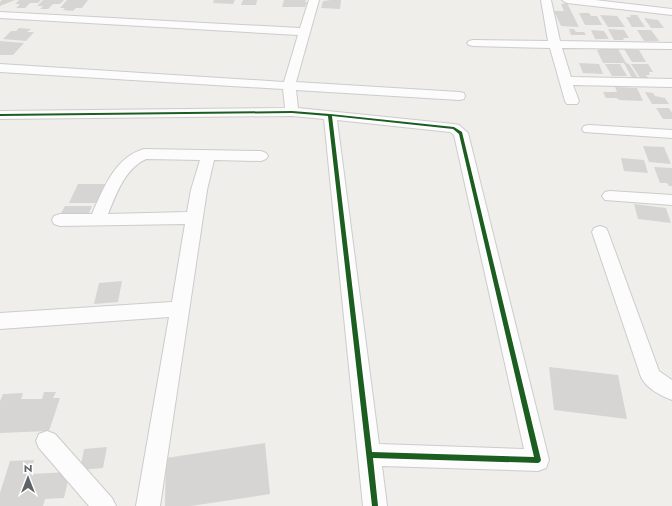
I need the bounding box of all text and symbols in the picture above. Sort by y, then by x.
north arrow [8,458,48,498]
text: N [24,460,32,476]

